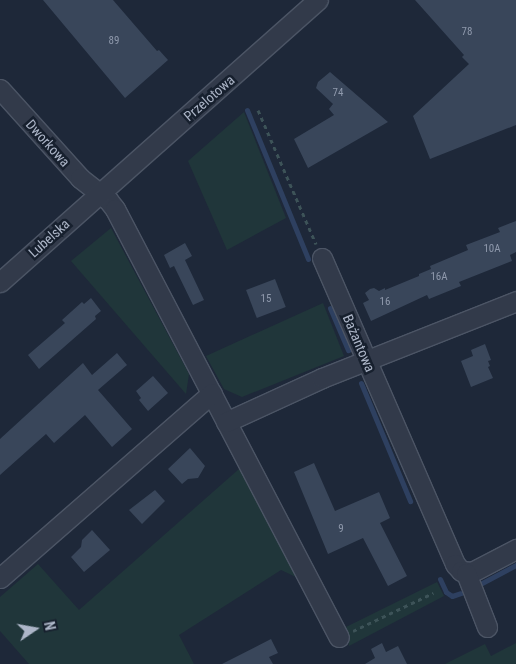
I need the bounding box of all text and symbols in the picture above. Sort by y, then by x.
house number: 78 [462,25,472,39]
house number: 89 [109,34,119,48]
street label: Przelotowa [180,71,238,125]
house number: 74 [333,86,343,100]
street label: Dworkowa [23,116,73,170]
street label: Lubelska [25,215,73,261]
house number: 10A [483,242,501,256]
house number: 16A [430,270,448,284]
house number: 15 [261,292,271,306]
house number: 16 [380,295,390,309]
street label: Bażantowa [339,312,379,374]
house number: 9 [338,522,344,536]
north arrow [10,604,60,654]
text: N [41,620,58,632]

